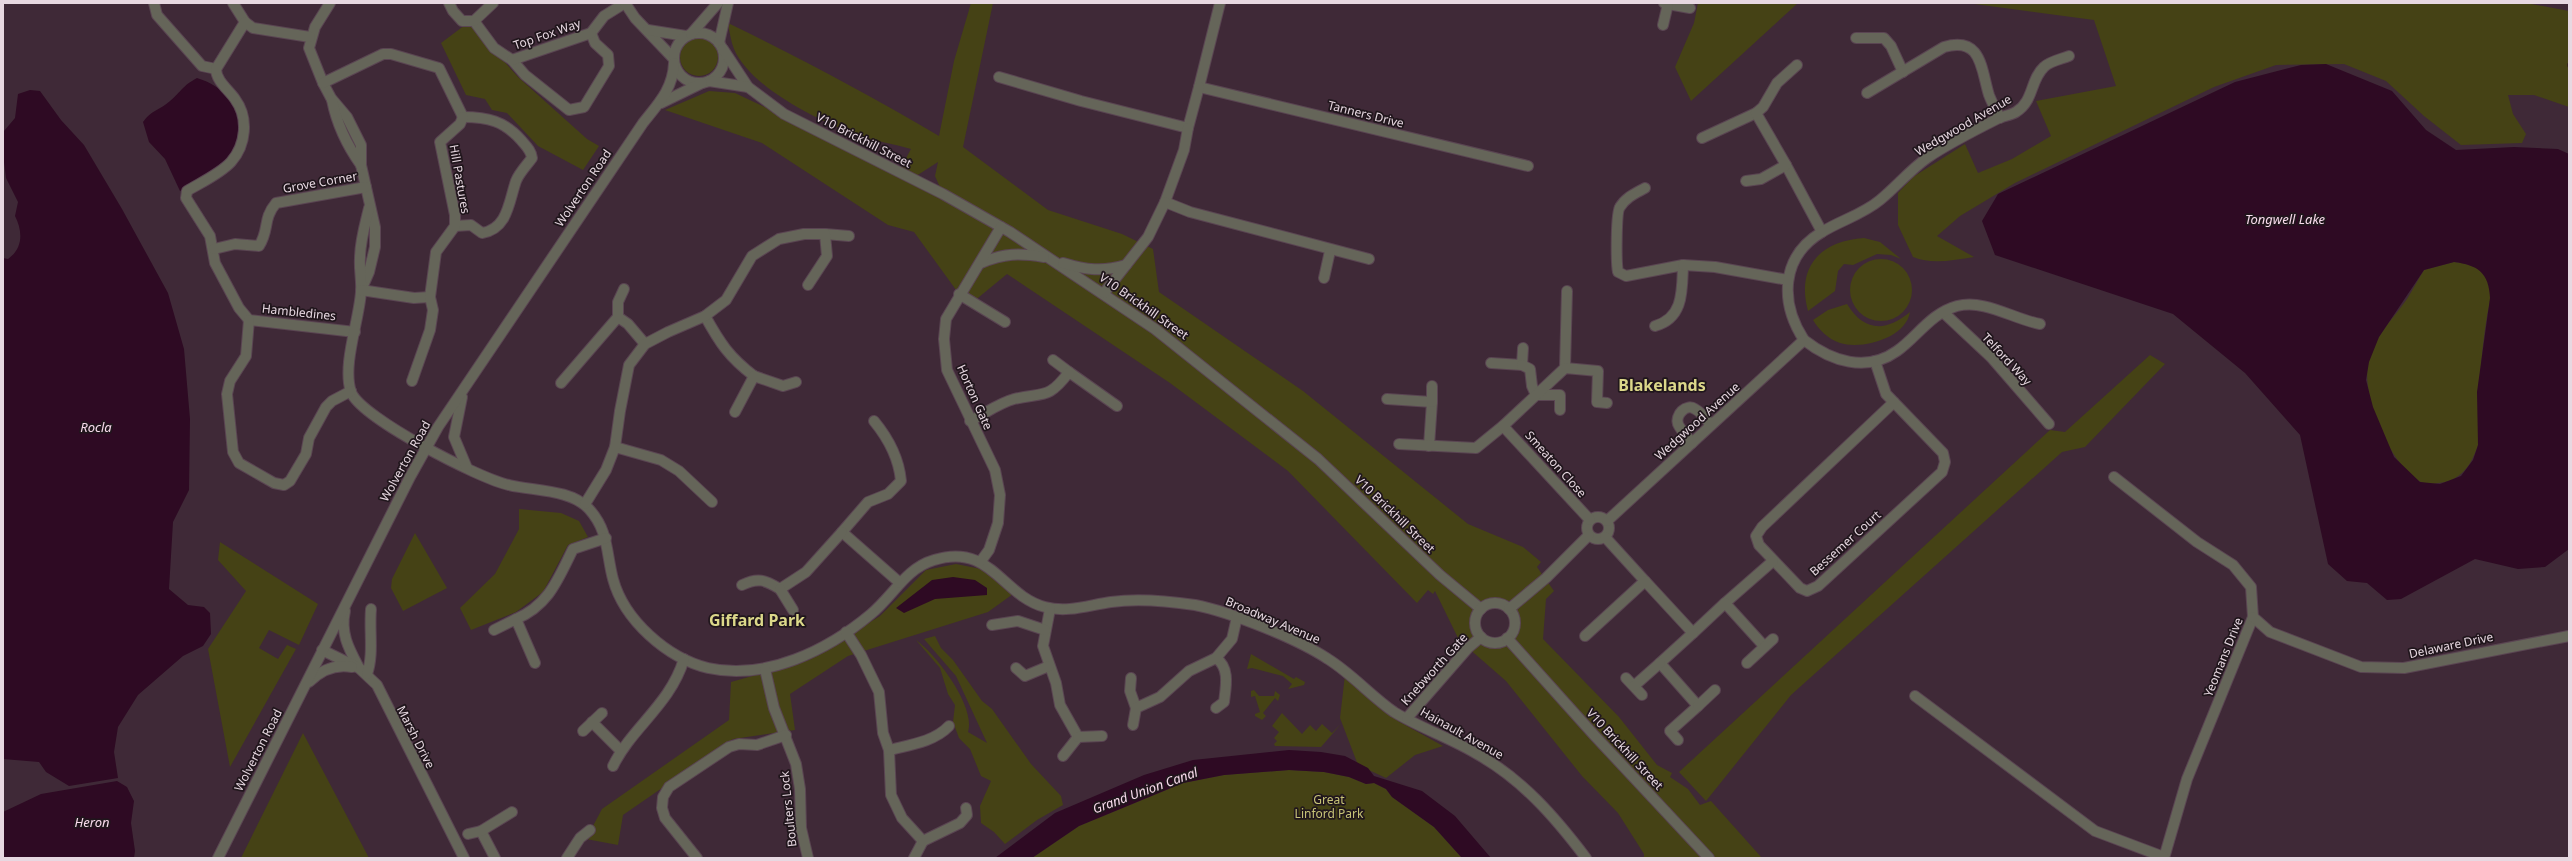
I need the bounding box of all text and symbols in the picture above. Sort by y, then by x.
street label: Top Fox Way [511,14,584,53]
street label: Wedgwood Avenue [1912,90,2015,160]
street label: Tanners Drive [1326,96,1406,132]
street label: V10 Brickhill Street [813,108,915,172]
street label: Hill Pastures [446,143,474,215]
street label: Wolverton Road [551,146,615,230]
street label: Grove Corner [281,167,359,197]
water label: Tongwell Lake [2245,210,2326,228]
street label: V10 Brickhill Street [1096,269,1193,344]
street label: Hambledines [261,300,337,324]
street label: Telford Way [1978,329,2036,390]
street label: Horton Gate [953,362,997,433]
district label: Blakelands [1618,374,1706,396]
street label: Wedgwood Avenue [1651,378,1743,464]
street label: Wolverton Road [376,417,434,505]
water label: Rocla [80,418,112,436]
street label: Smeaton Close [1522,427,1591,501]
street label: V10 Brickhill Street [1351,471,1439,557]
street label: Bessemer Court [1806,506,1885,580]
street label: Broadway Avenue [1223,592,1323,648]
district label: Giffard Park [709,609,805,631]
street label: Yeomans Drive [2199,615,2247,699]
street label: Delaware Drive [2407,628,2495,662]
street label: Knebworth Gate [1397,629,1471,709]
street label: Marsh Drive [393,703,439,772]
street label: Hainault Avenue [1417,703,1507,763]
street label: V10 Brickhill Street [1583,705,1668,794]
street label: Wolverton Road [230,706,286,794]
water label: Grand Union Canal [1090,762,1201,817]
street label: Boulters Lock [776,770,800,848]
park label: Great Linford Park [1295,791,1364,822]
water label: Heron [74,813,110,831]

